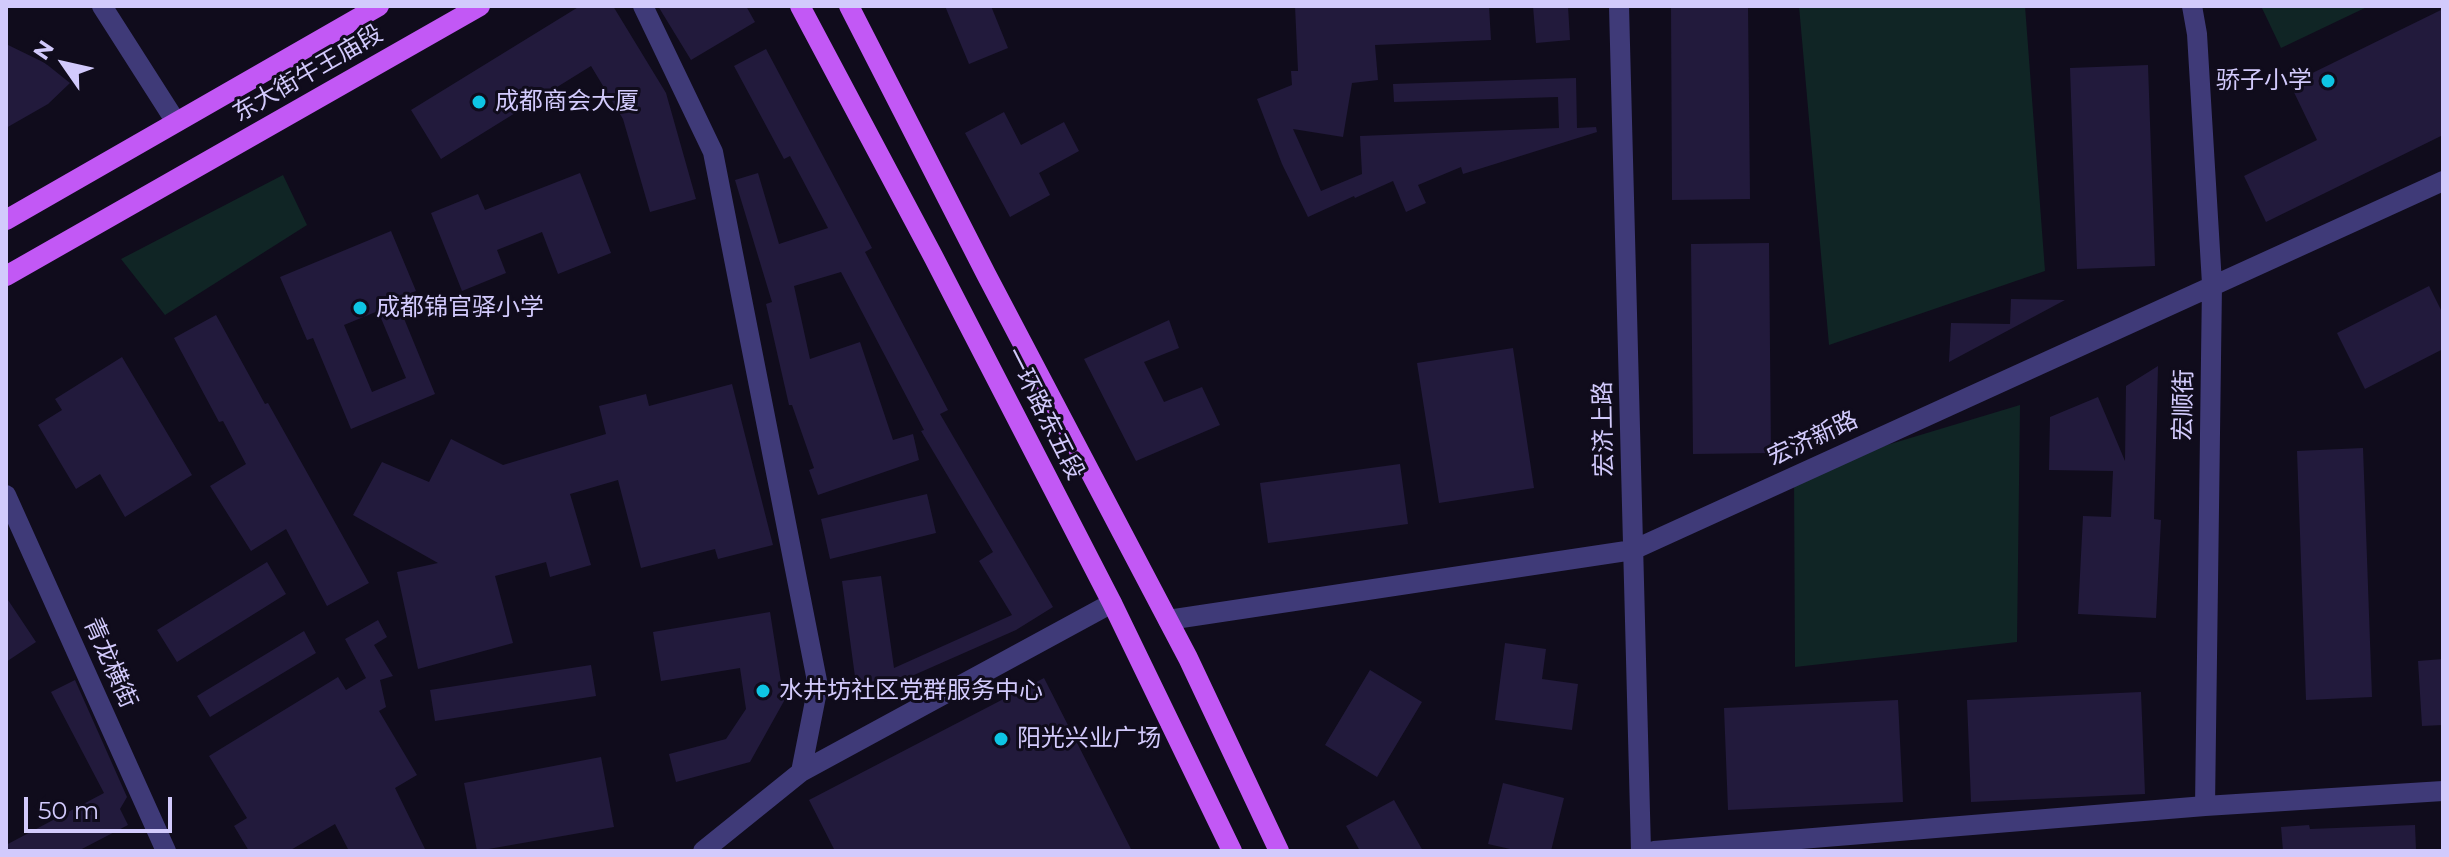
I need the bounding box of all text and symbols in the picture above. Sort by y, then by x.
street label: 东大街牛王庙段 [228,20,388,128]
north arrow [24,24,104,104]
text: N [28,35,60,65]
place label: 骄子小学 [2216,67,2312,95]
marker: 骄子小学 [2319,72,2337,90]
place label: 成都商会大厦 [495,88,639,116]
marker: 成都商会大厦 [470,93,488,111]
place label: 成都锦官驿小学 [376,294,544,322]
marker: 成都锦官驿小学 [351,299,369,317]
street label: 一环路东五段 [998,343,1090,485]
street label: 宏顺街 [2169,369,2199,441]
street label: 宏济上路 [1589,381,1619,477]
street label: 宏济新路 [1763,406,1863,472]
street label: 青龙横街 [77,613,143,713]
place label: 水井坊社区党群服务中心 [779,677,1043,705]
marker: 水井坊社区党群服务中心 [754,682,772,700]
place label: 阳光兴业广场 [1017,725,1161,753]
marker: 阳光兴业广场 [992,730,1010,748]
scale bar [28,781,176,831]
text: 50 m [38,796,99,825]

